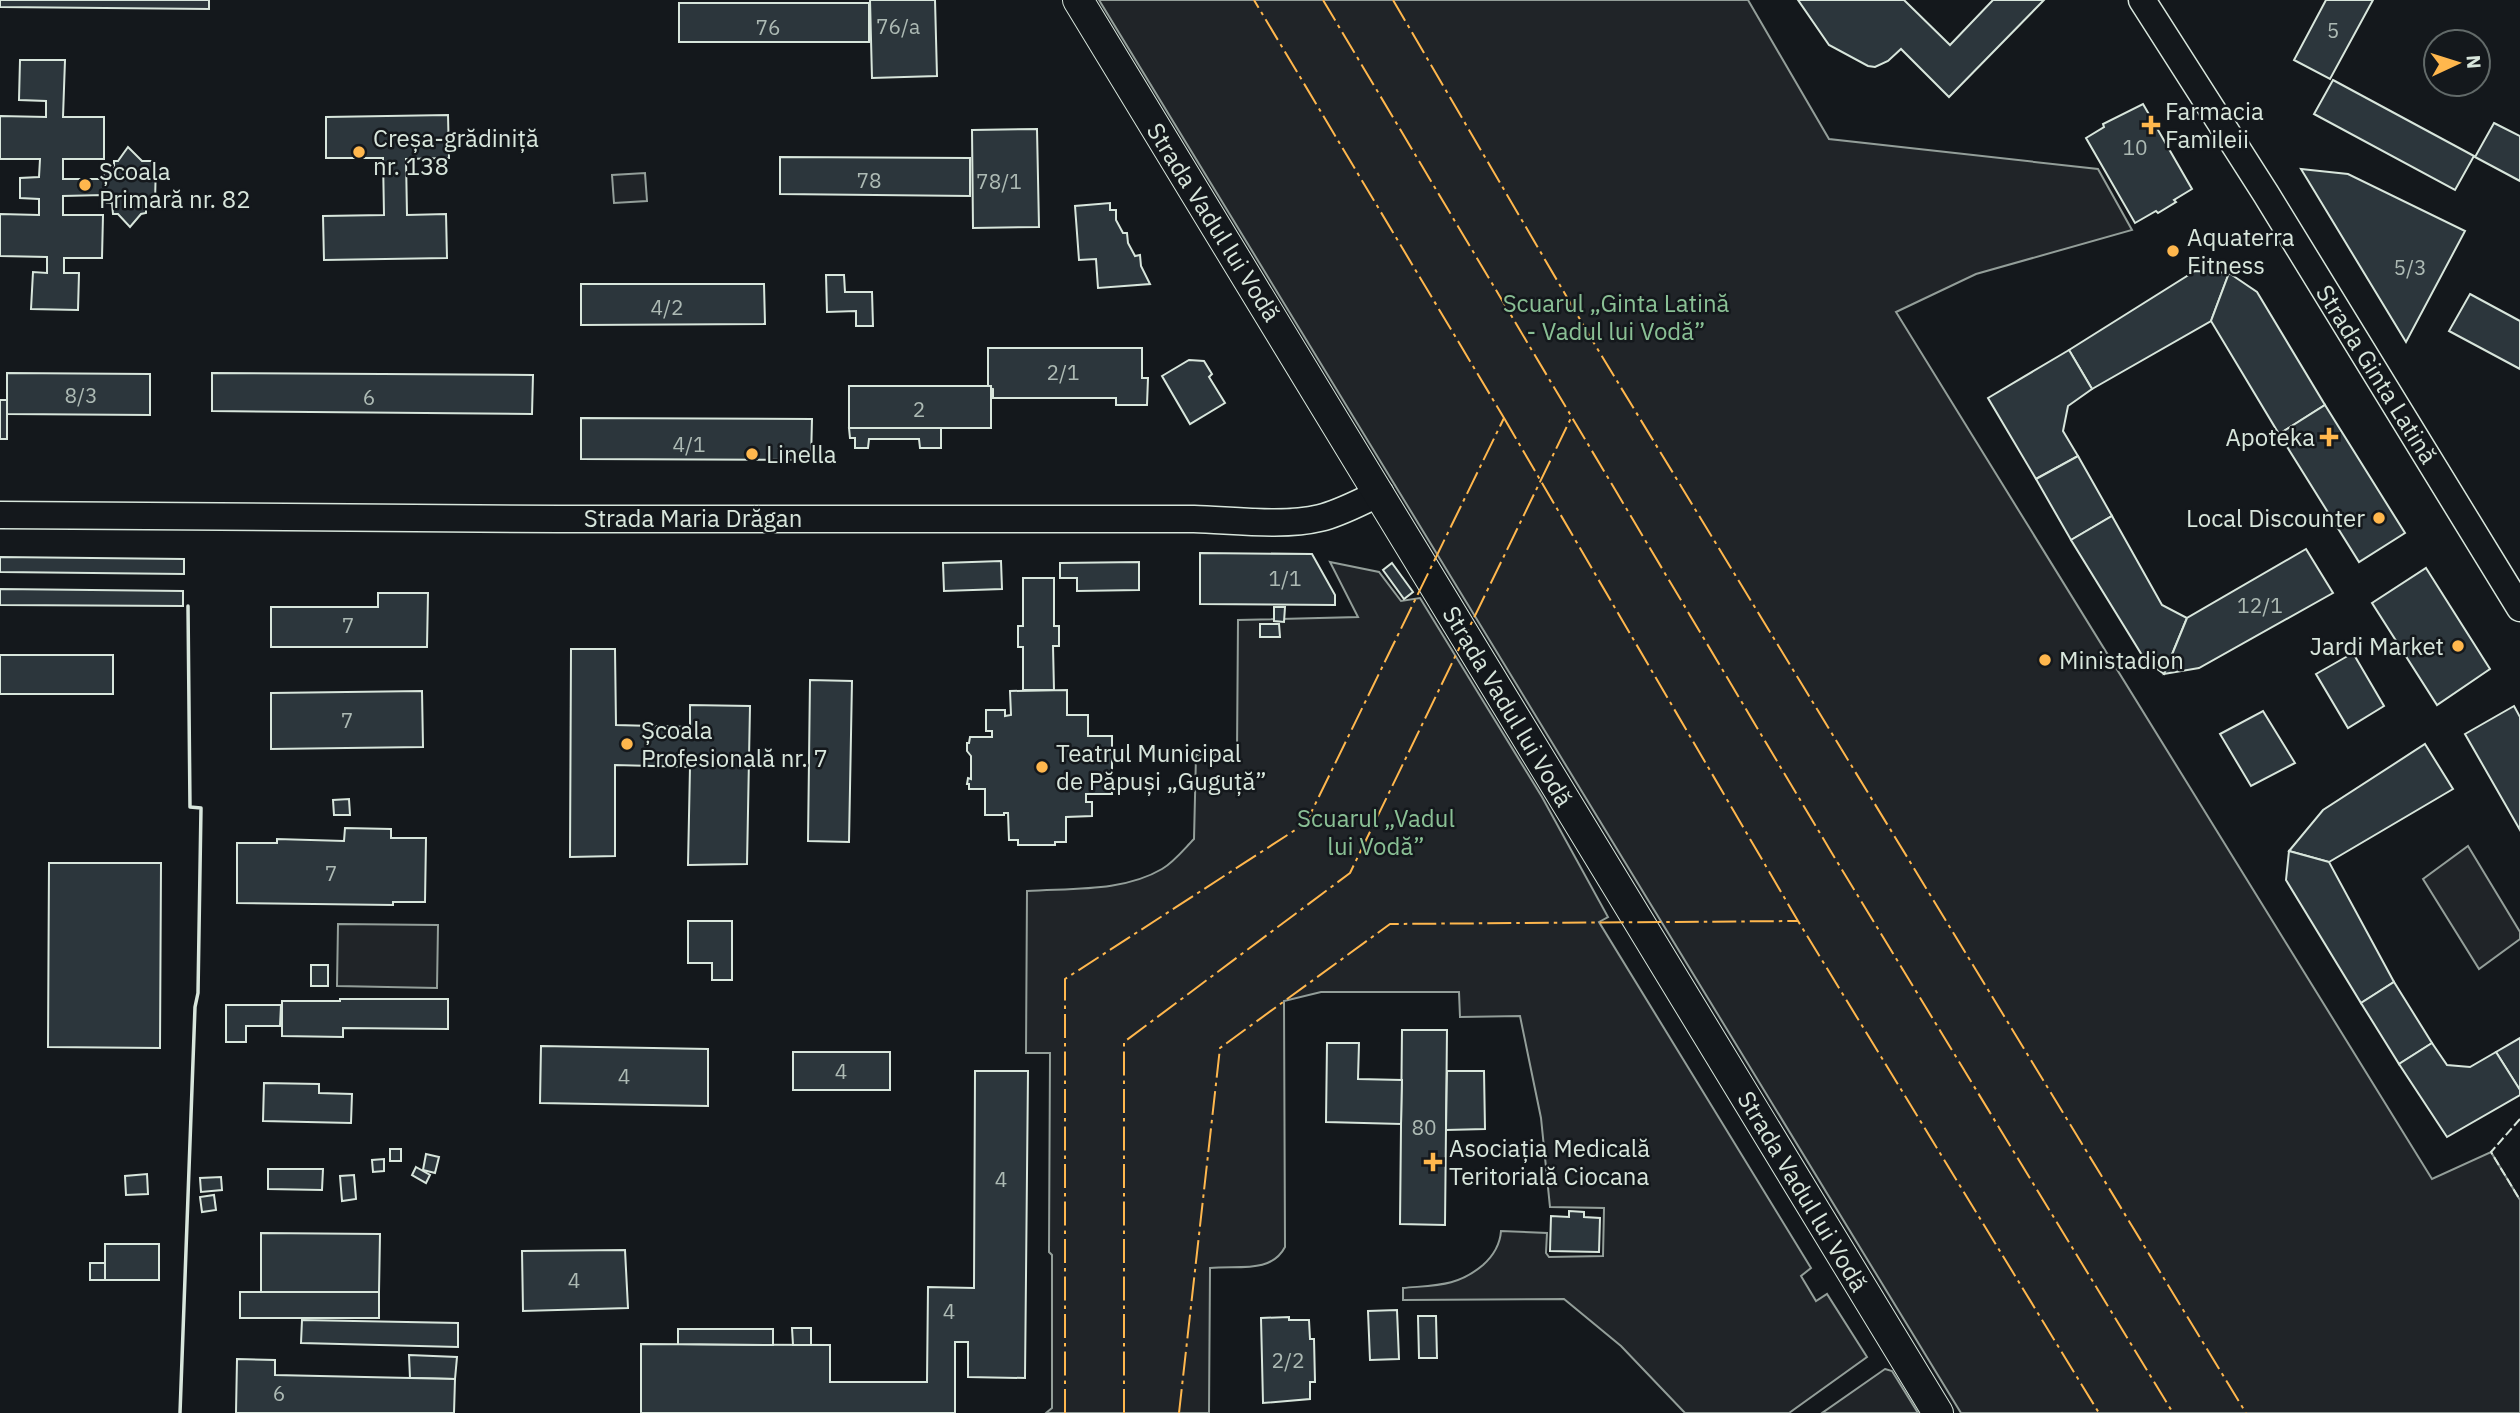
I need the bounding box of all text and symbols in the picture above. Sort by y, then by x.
house number: 76/a [876,12,920,40]
house number: 76 [755,13,781,41]
house number: 5 [2327,16,2339,44]
north arrow [2422,28,2492,98]
text: N [2462,54,2486,70]
place label: Farmacia Famileii [2165,95,2264,155]
street label: Strada Vadul lui Vodă [1140,117,1288,328]
marker: Farmacia Famileii [2143,117,2159,133]
place label: Creșa-grădiniță nr. 138 [373,122,539,182]
house number: 10 [2122,133,2148,161]
marker: Creșa-grădiniță nr. 138 [351,144,367,160]
place label: Școala Primară nr. 82 [99,155,251,215]
house number: 78 [856,166,882,194]
house number: 78/1 [976,167,1022,195]
marker: Școala Primară nr. 82 [77,177,93,193]
place label: Aquaterra Fitness [2187,221,2295,281]
marker: Aquaterra Fitness [2165,243,2181,259]
house number: 5/3 [2393,253,2427,281]
street label: Strada Ginta Latină [2309,279,2445,470]
park label: Scuarul „Ginta Latină - Vadul lui Vodă” [1503,287,1730,347]
house number: 4/2 [650,293,684,321]
house number: 2/1 [1046,358,1080,386]
house number: 8/3 [64,381,98,409]
house number: 6 [363,383,375,411]
house number: 2 [913,395,925,423]
place label: Apoteka [2225,421,2315,453]
marker: Apoteka [2321,429,2337,445]
house number: 4/1 [672,430,706,458]
place label: Linella [766,438,837,470]
marker: Linella [744,446,760,462]
street label: Strada Maria Drăgan [584,502,802,534]
place label: Local Discounter [2186,502,2365,534]
marker: Local Discounter [2371,510,2387,526]
house number: 1/1 [1268,564,1302,592]
house number: 12/1 [2237,591,2283,619]
street label: Strada Vadul lui Vodă [1435,600,1581,812]
house number: 7 [342,611,354,639]
place label: Jardi Market [2310,630,2444,662]
marker: Jardi Market [2450,638,2466,654]
place label: Ministadion [2059,644,2184,676]
marker: Ministadion [2037,652,2053,668]
house number: 7 [341,706,353,734]
place label: Școala Profesională nr. 7 [641,714,828,774]
marker: Școala Profesională nr. 7 [619,736,635,752]
place label: Teatrul Municipal de Păpuși „Guguță” [1056,737,1267,797]
marker: Teatrul Municipal de Păpuși „Guguță” [1034,759,1050,775]
park label: Scuarul „Vadul lui Vodă” [1297,802,1455,862]
house number: 7 [325,859,337,887]
house number: 4 [835,1057,847,1085]
house number: 4 [618,1062,630,1090]
street label: Strada Vadul lui Vodă [1730,1085,1876,1297]
house number: 80 [1411,1113,1437,1141]
place label: Asociația Medicală Teritorială Ciocana [1449,1132,1650,1192]
marker: Asociația Medicală Teritorială Ciocana [1423,1152,1443,1172]
house number: 4 [995,1165,1007,1193]
house number: 4 [568,1266,580,1294]
house number: 4 [943,1297,955,1325]
house number: 2/2 [1271,1346,1305,1374]
house number: 6 [273,1379,285,1407]

